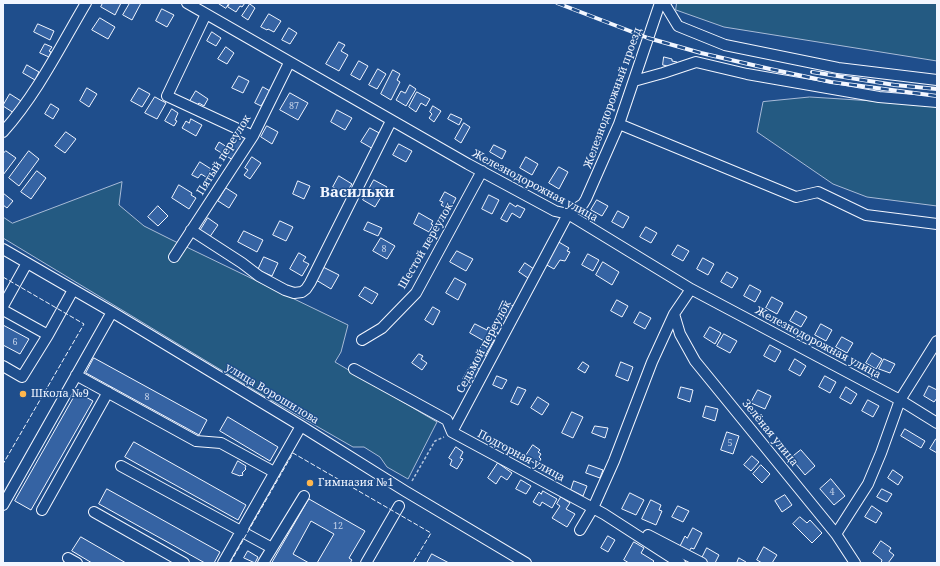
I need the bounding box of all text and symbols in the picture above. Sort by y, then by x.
street label: Железнодорожный проезд [581,26,645,170]
house number: 87 [289,101,299,111]
street label: Пятый переулок [194,113,254,197]
street label: Железнодорожная улица [470,147,600,225]
district label: Васильки [320,184,394,202]
street label: Шестой переулок [396,200,456,292]
house number: 8 [381,244,387,254]
street label: Седьмой переулок [454,298,514,396]
street label: Железнодорожная улица [753,304,883,382]
house number: 6 [12,337,18,347]
street label: улица Ворошилова [223,361,321,427]
place label: Школа №9 [31,387,89,401]
marker: Школа №9 [18,389,28,399]
house number: 8 [144,392,150,402]
street label: Зелёная улица [739,397,801,469]
street label: Подгорная улица [475,427,567,485]
house number: 5 [727,438,733,448]
place label: Гимназия №1 [318,476,394,490]
marker: Гимназия №1 [305,478,315,488]
house number: 4 [829,487,835,497]
house number: 12 [333,521,343,531]

